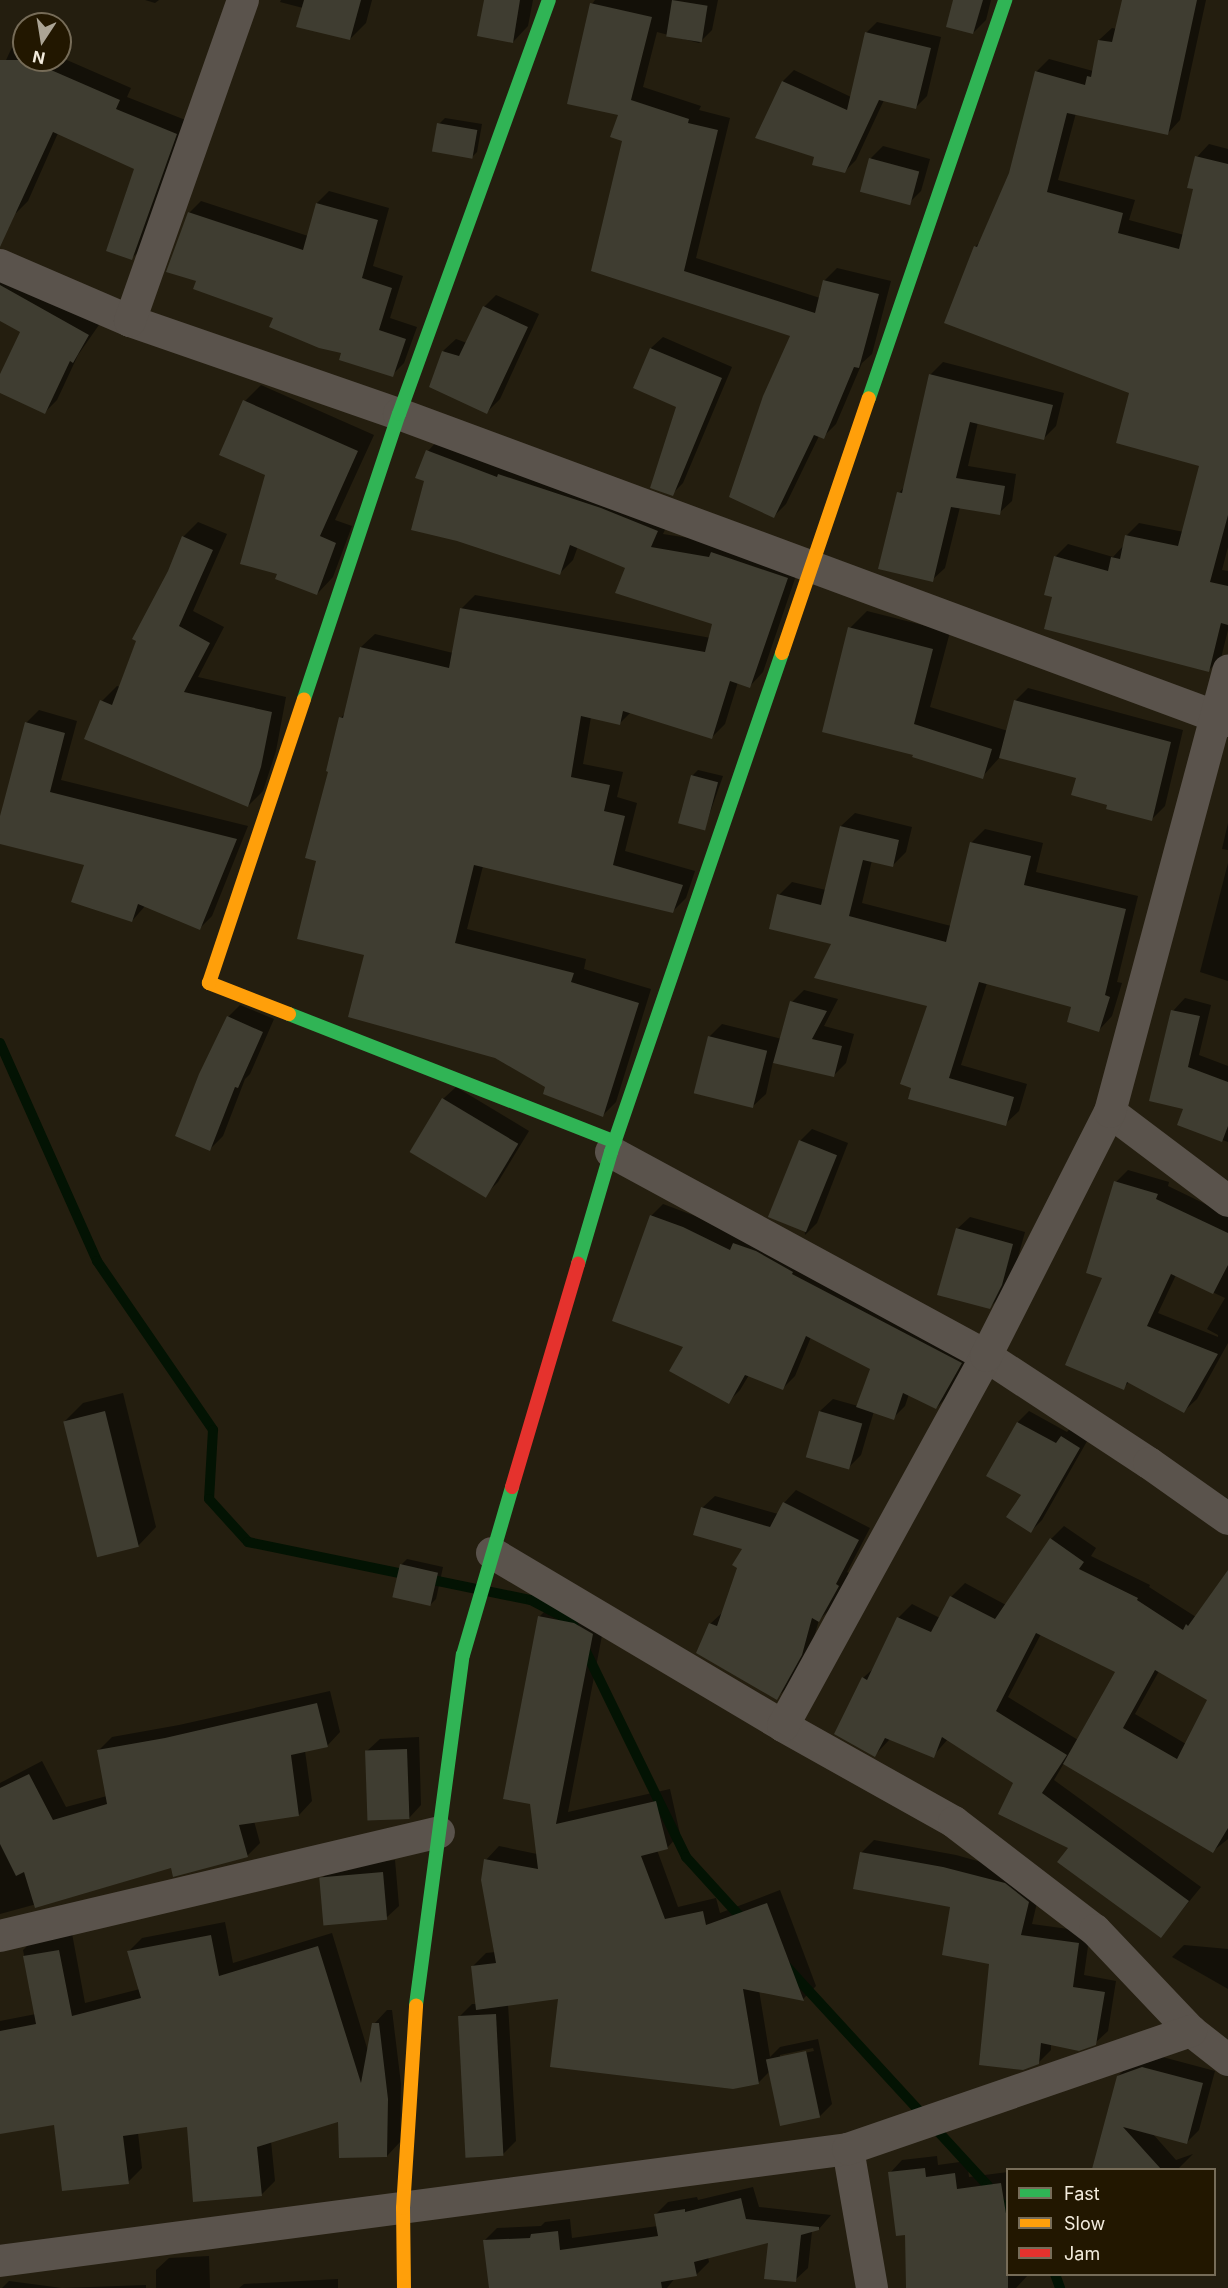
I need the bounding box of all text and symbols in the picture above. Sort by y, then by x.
north arrow [12,12,72,72]
text: N [31,47,47,69]
legend [1006,2168,1216,2276]
text: Fast [1064,2183,1100,2204]
text: Slow [1064,2213,1105,2234]
text: Jam [1064,2243,1100,2264]

